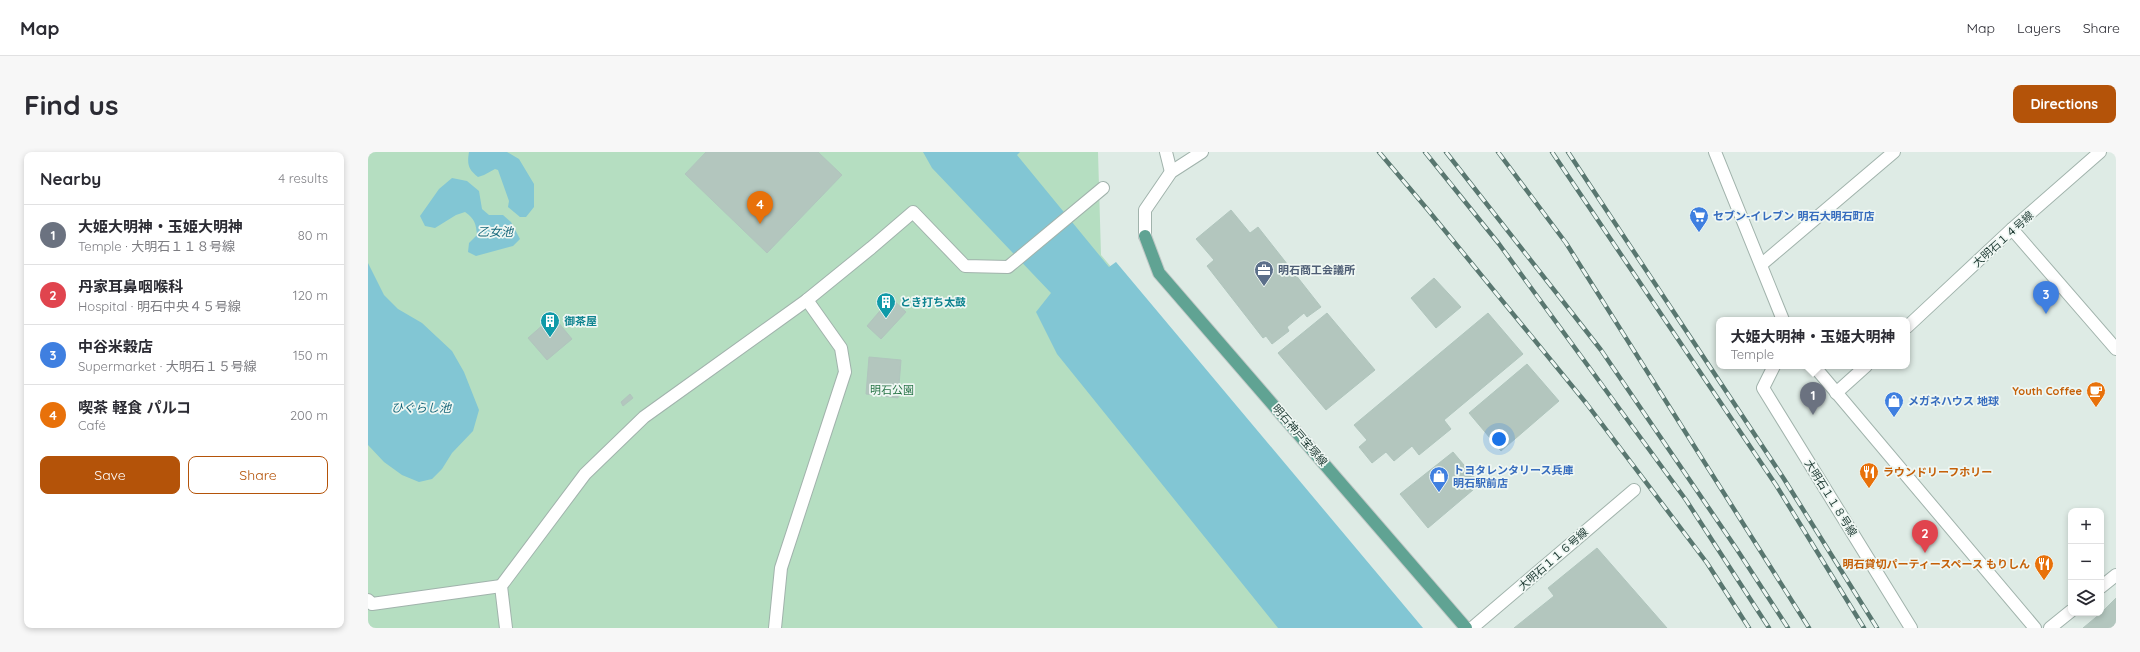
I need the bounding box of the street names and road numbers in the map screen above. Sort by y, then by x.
street label: 大明石１４号線 [1970,208,2036,270]
street label: 明石神戸宝塚線 [1269,401,1331,469]
street label: 大明石１１８号線 [1802,457,1860,539]
street label: 大明石１１６号線 [1515,525,1591,593]

